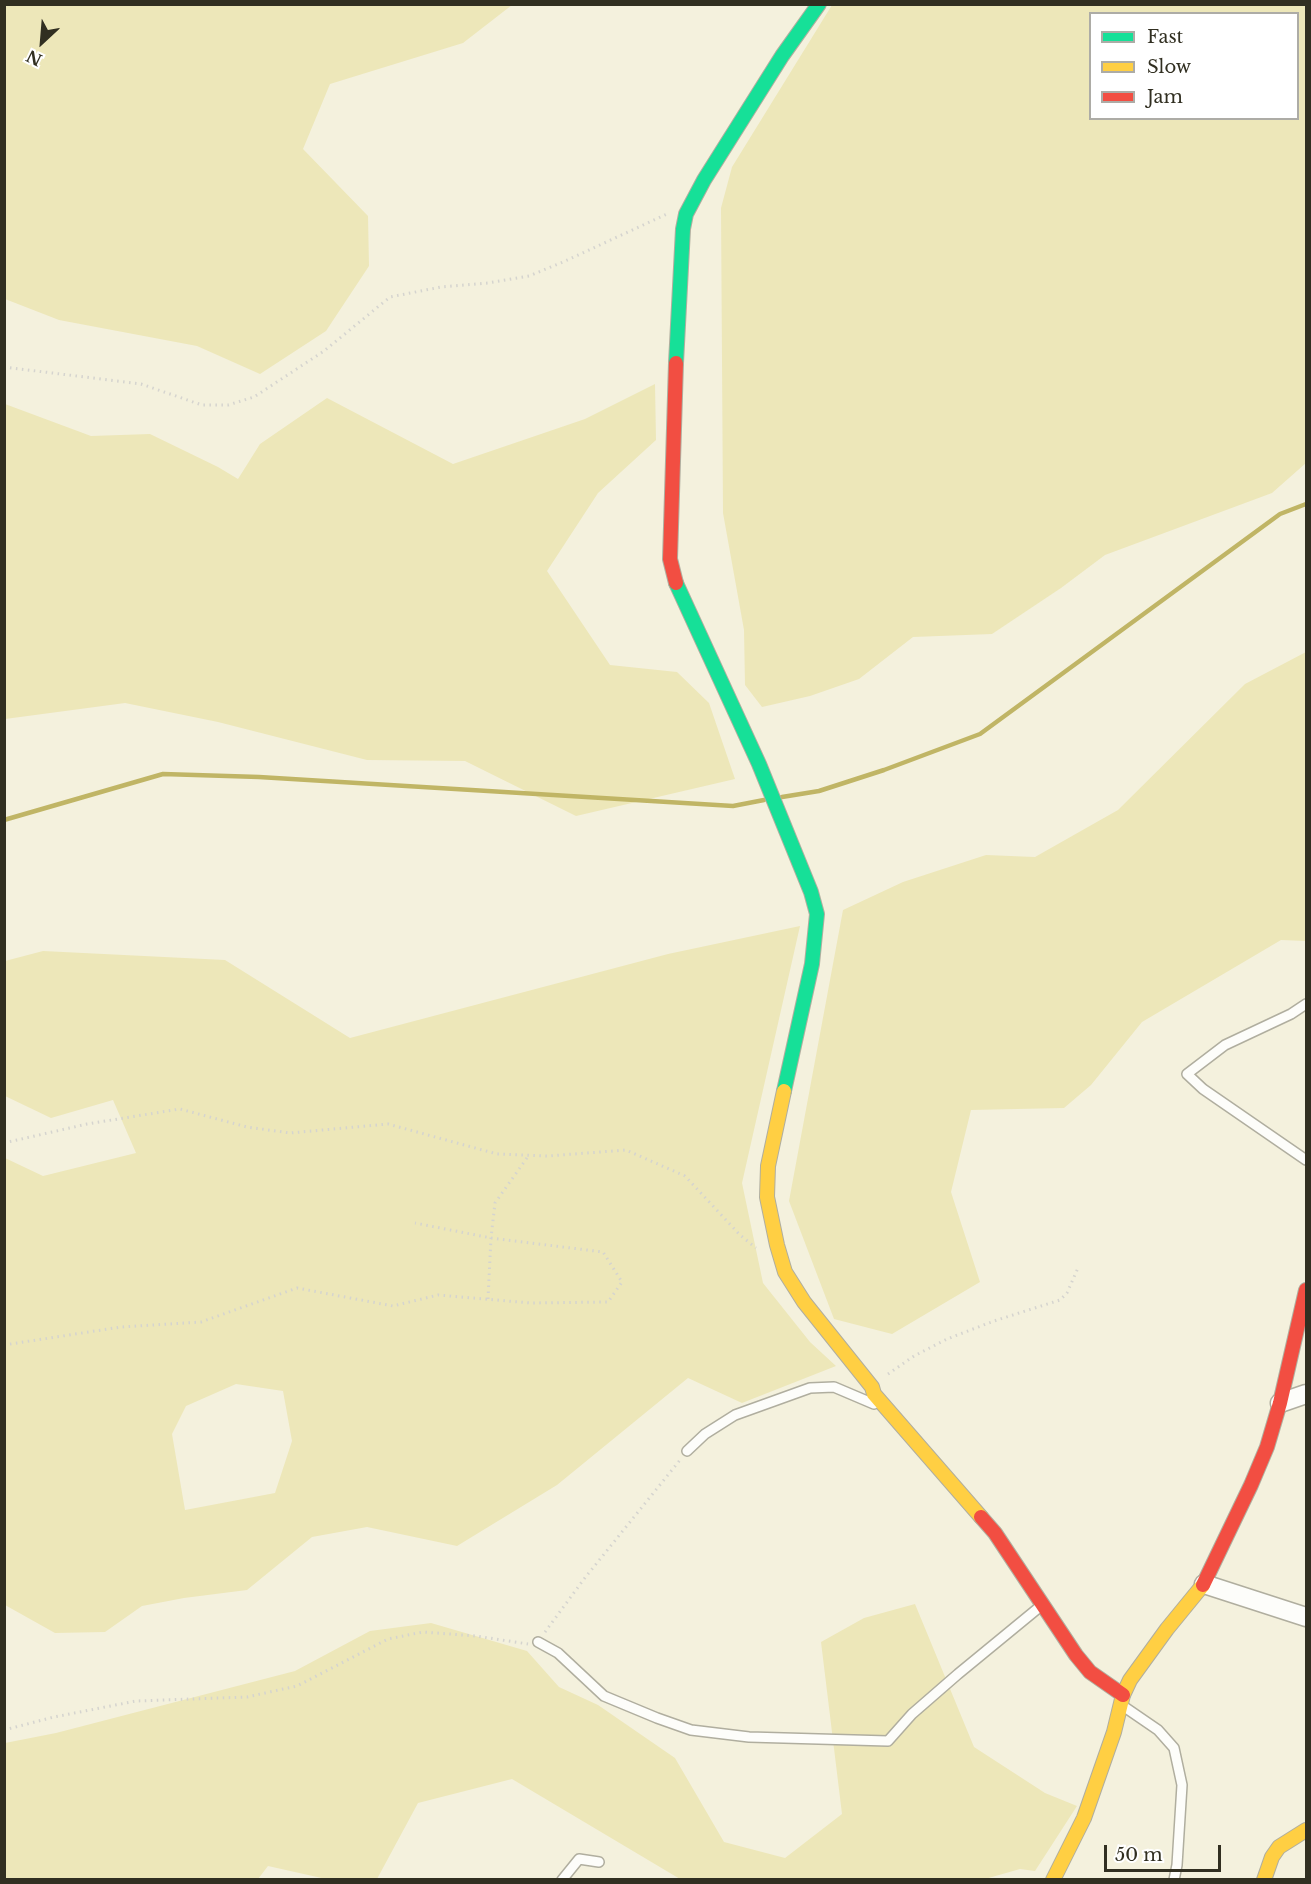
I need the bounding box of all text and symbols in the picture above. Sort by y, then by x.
north arrow [12,12,72,72]
legend [1089,12,1299,120]
text: Fast [1147,26,1183,48]
text: N [23,46,45,70]
text: Slow [1147,56,1191,78]
text: Jam [1147,86,1183,108]
scale bar [1107,1833,1224,1871]
text: 50 m [1115,1844,1163,1866]

